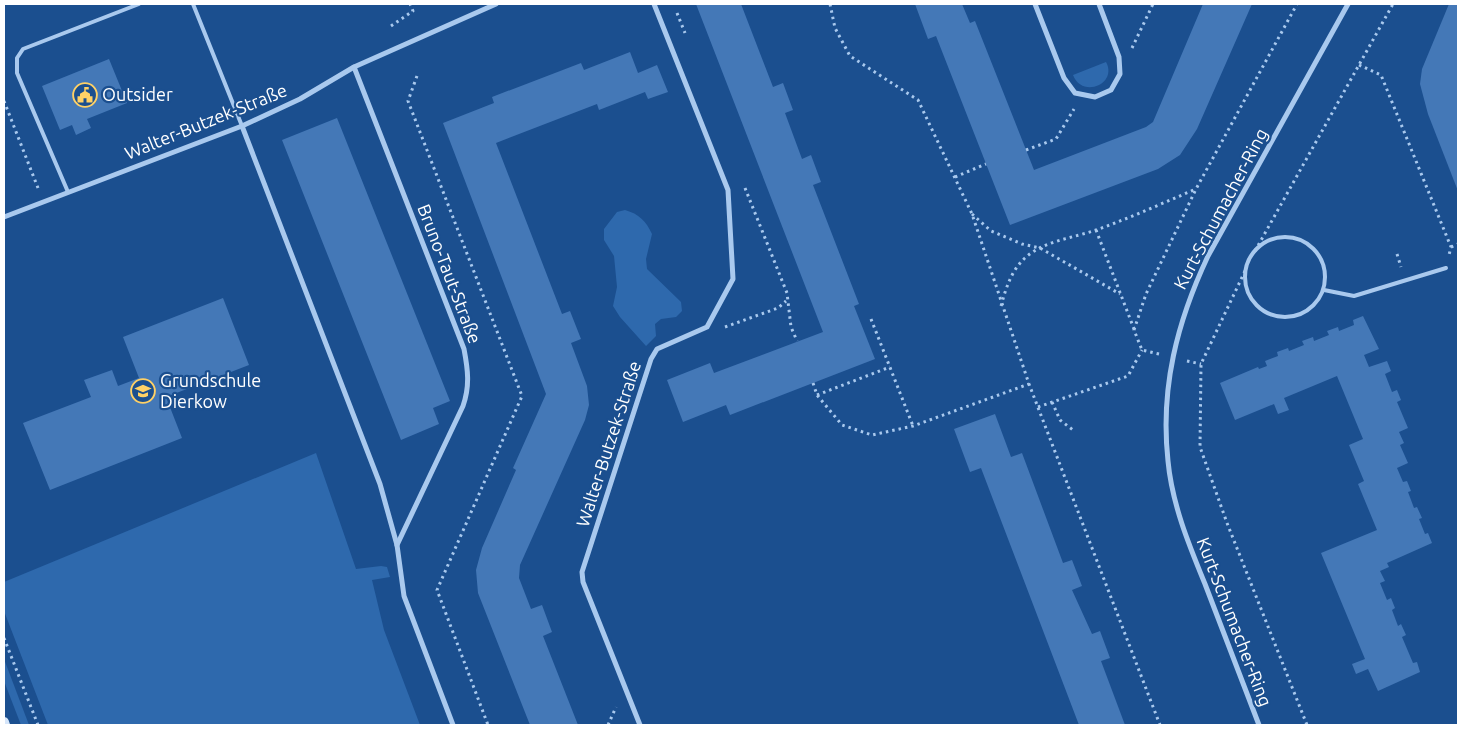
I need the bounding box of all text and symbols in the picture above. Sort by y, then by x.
street label: Walter-Butzek-Straße [122,79,290,163]
public building icon: Outsider [72,82,98,108]
place label: Outsider [102,84,173,104]
street label: Kurt-Schumacher-Ring [1169,125,1271,292]
street label: Bruno-Taut-Straße [414,201,486,346]
street label: Walter-Butzek-Straße [572,358,644,529]
place label: Grundschule Dierkow [160,370,261,411]
school or university icon: Grundschule Dierkow [130,378,156,404]
street label: Kurt-Schumacher-Ring [1193,534,1276,709]

